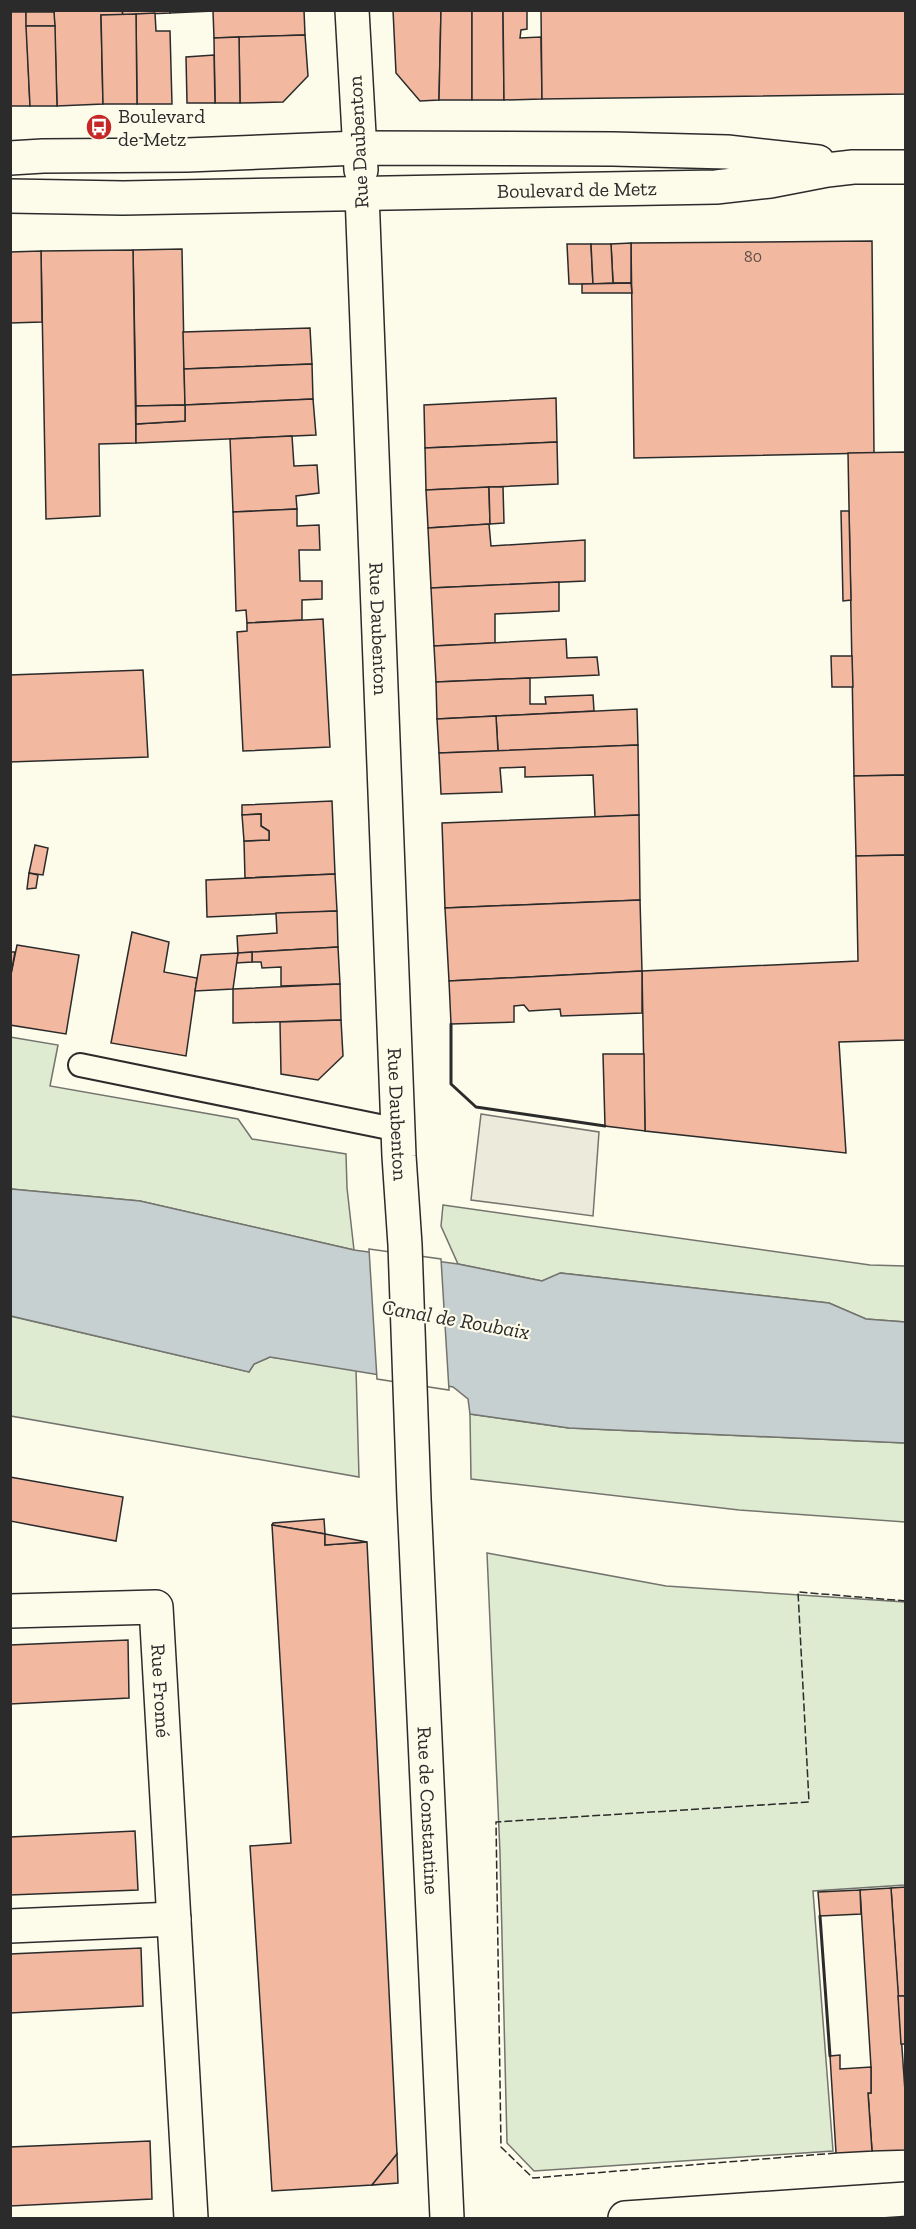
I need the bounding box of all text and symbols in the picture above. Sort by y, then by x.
street label: Rue Daubenton [343,74,373,209]
place label: Boulevard de Metz [118,104,205,151]
bus stop icon: Boulevard de Metz [84,112,114,142]
street label: Boulevard de Metz [497,176,657,203]
house number: 80 [744,247,762,266]
street label: Rue Daubenton [364,562,393,696]
street label: Rue Daubenton [383,1047,413,1182]
water label: Canal de Roubaix [380,1294,532,1344]
street label: Rue Fromé [146,1643,175,1738]
street label: Rue de Constantine [412,1726,444,1895]

